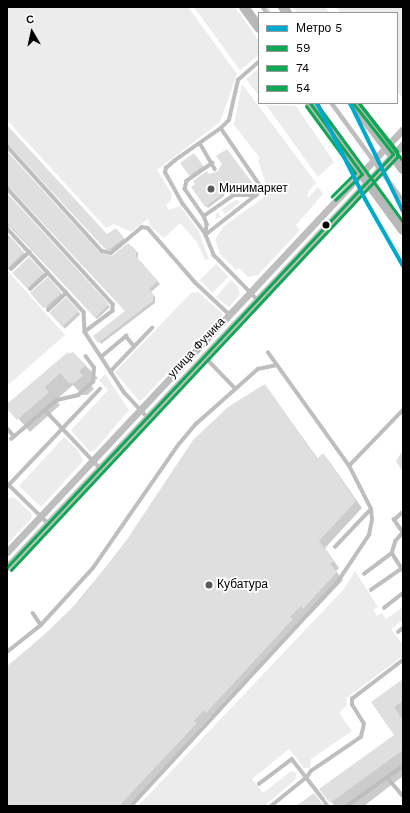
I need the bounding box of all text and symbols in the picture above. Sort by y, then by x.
north arrow [12,12,52,52]
legend [258,12,398,104]
text: С [25,13,35,27]
text: Метро 5 [296,21,342,35]
text: 59 [296,41,310,55]
text: 74 [296,61,309,75]
text: 54 [296,81,310,95]
place label: Минимаркет [219,182,288,196]
marker: Минимаркет [206,184,216,194]
unlabelled marker [321,220,331,230]
street label: улица Фучика [165,315,229,381]
place label: Кубатура [217,578,268,592]
marker: Кубатура [204,580,214,590]

